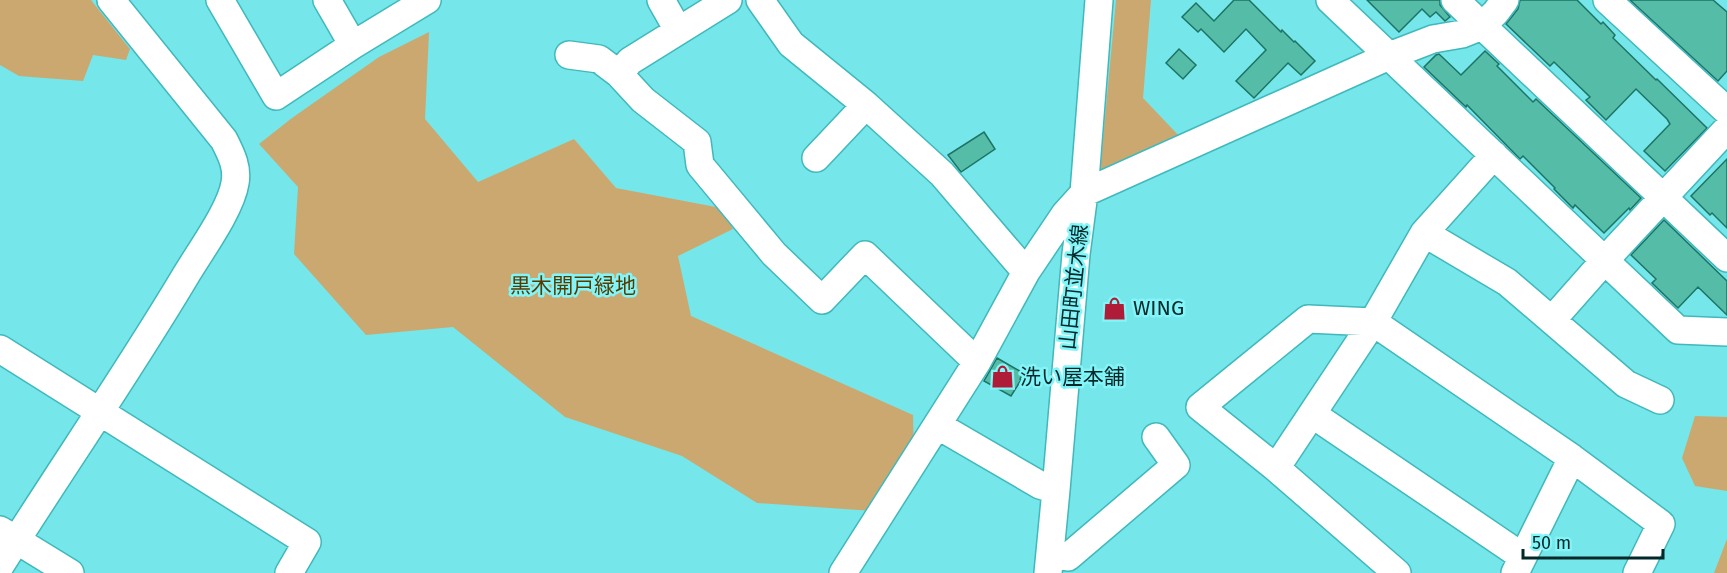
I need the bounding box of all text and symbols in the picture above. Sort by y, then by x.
street label: 山田町並木線 [1054,223,1094,351]
park label: 黒木開戸緑地 [510,273,636,299]
shop icon: WING [1102,295,1128,321]
place label: WING [1133,295,1184,321]
shop icon: 洗い屋本舗 [989,364,1015,390]
place label: 洗い屋本舗 [1020,364,1125,390]
scale bar [1523,522,1662,560]
text: 50 m [1532,532,1571,554]

